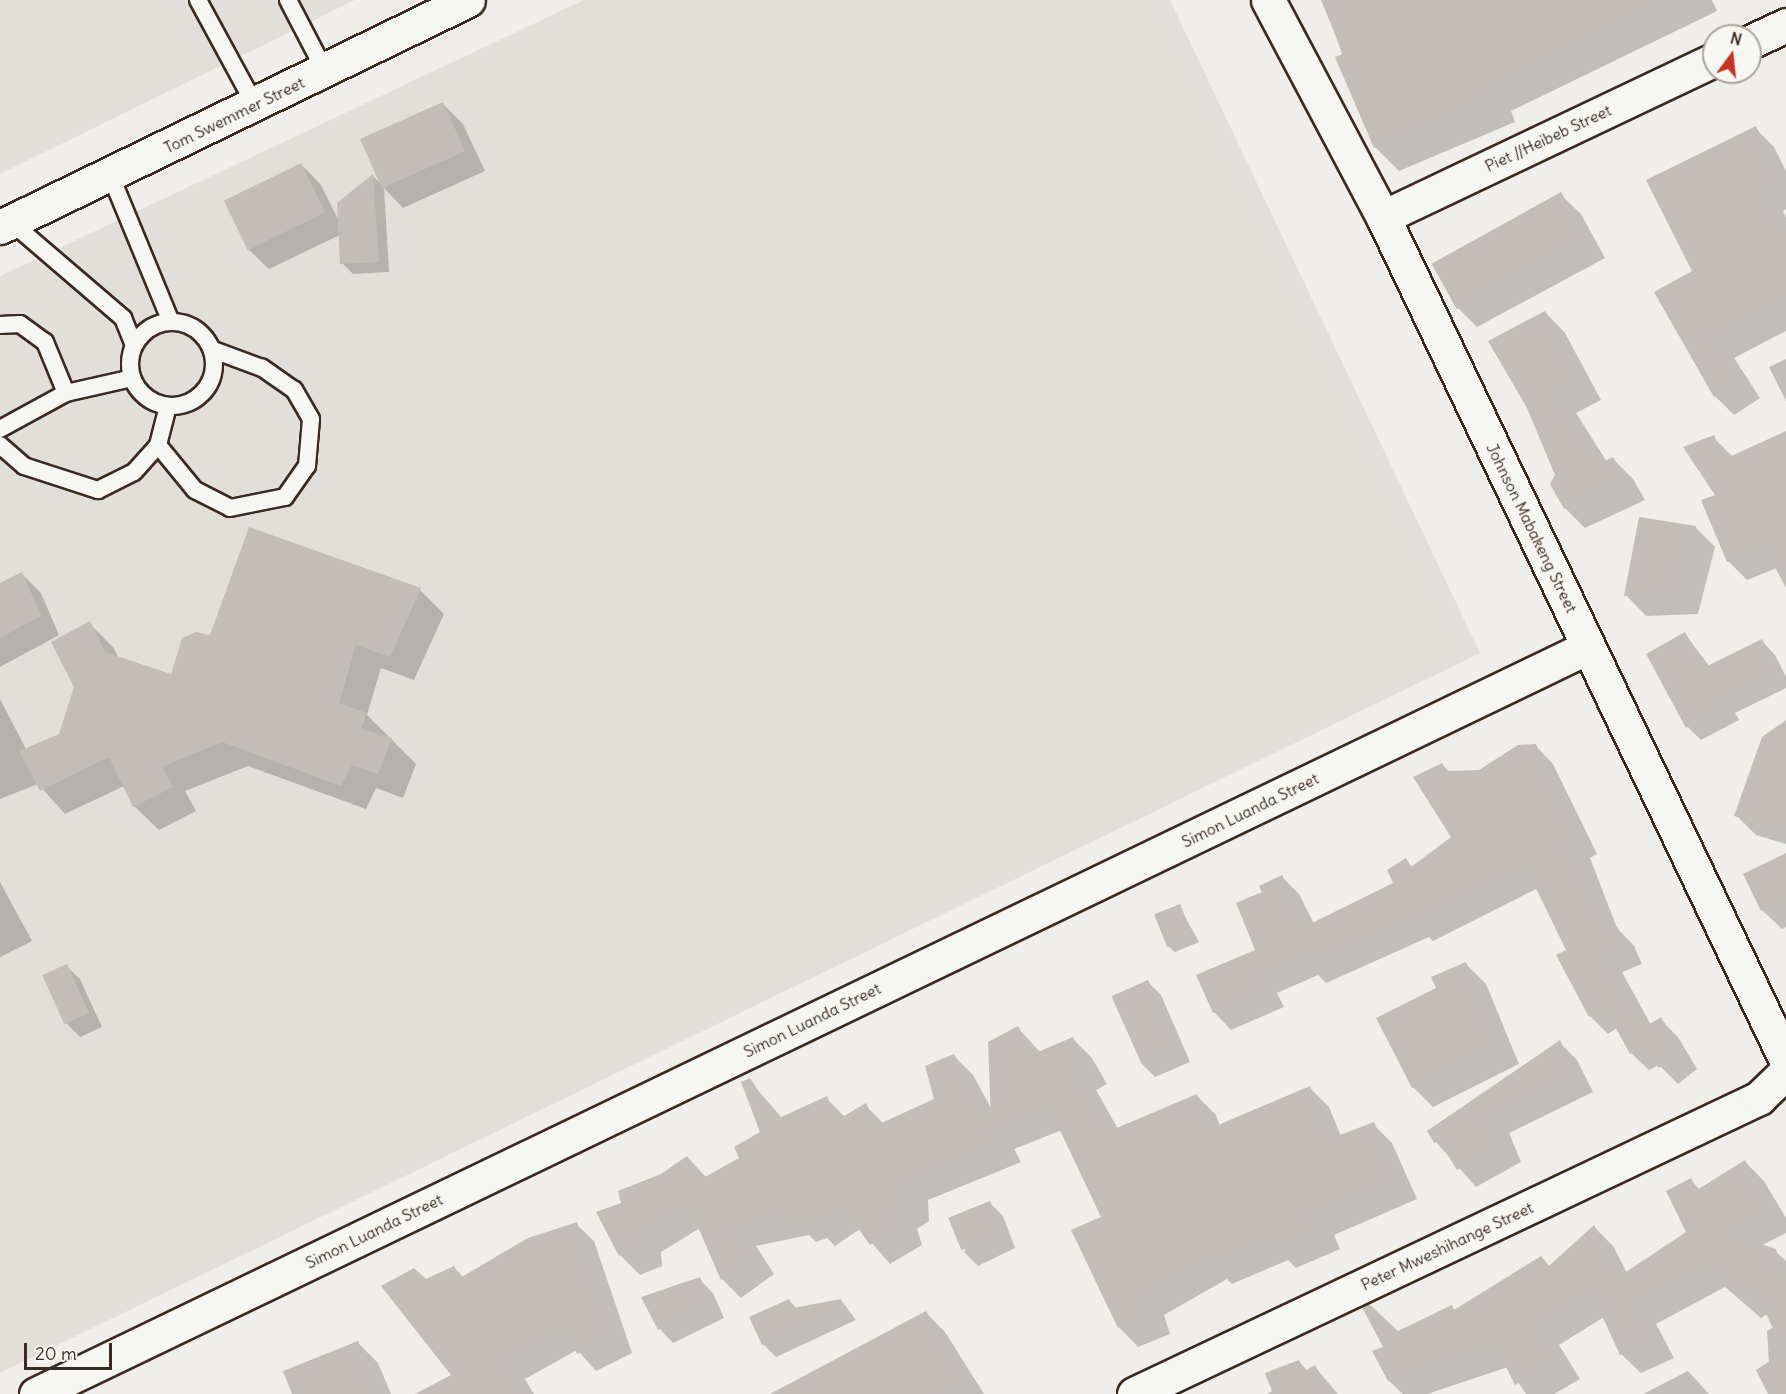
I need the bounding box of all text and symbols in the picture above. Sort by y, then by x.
north arrow [1702,24,1762,84]
text: N [1728,27,1744,50]
street label: Tom Swemmer Street [161,73,307,157]
street label: Piet //Heibeb Street [1482,100,1614,176]
street label: Johnson Mabakeng Street [1483,440,1581,616]
street label: Simon Luanda Street [1178,769,1322,851]
street label: Simon Luanda Street [740,979,884,1061]
street label: Simon Luanda Street [302,1190,446,1272]
street label: Peter Mweshihange Street [1358,1198,1536,1294]
scale bar [27,1331,116,1369]
text: 20 m [35,1342,77,1365]

